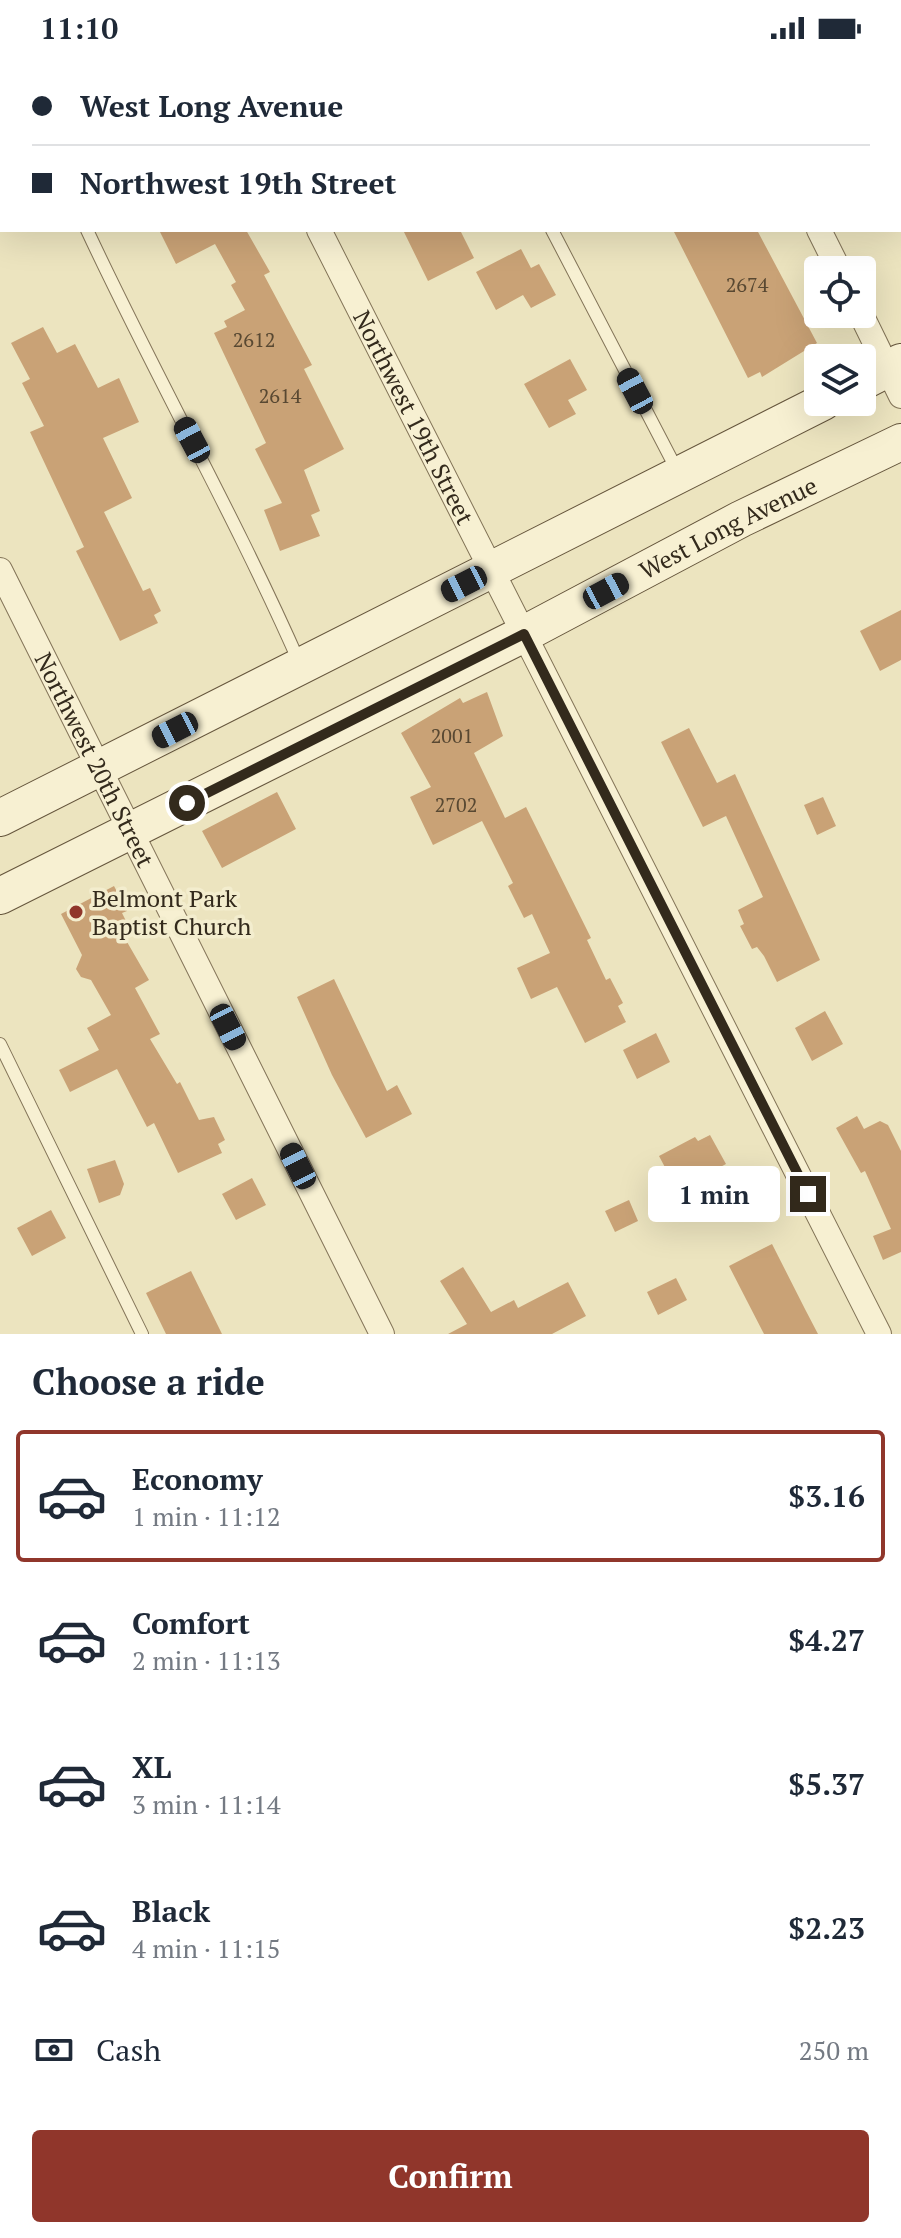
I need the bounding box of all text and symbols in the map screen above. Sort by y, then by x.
text: 11:10 [40,8,118,48]
text: West Long Avenue [80,86,343,126]
text: Northwest 19th Street [80,163,397,203]
map controls [804,256,876,416]
button: locate [804,256,876,328]
house number: 2674 [726,271,769,298]
street label: Northwest 19th Street [346,305,482,530]
house number: 2612 [233,326,275,353]
button: layers [804,344,876,416]
car [613,364,657,418]
house number: 2614 [259,382,302,409]
car [170,413,214,467]
street label: West Long Avenue [634,469,822,586]
car [437,562,491,606]
car [579,569,633,613]
street label: Northwest 20th Street [28,647,162,872]
car [148,708,202,752]
house number: 2001 [431,722,473,749]
route start [169,785,205,821]
house number: 2702 [435,791,477,818]
place label: Belmont Park Baptist Church [92,882,251,942]
marker: Belmont Park Baptist Church [67,903,85,921]
car [206,1000,250,1054]
car [276,1139,320,1193]
callout: 1 min [648,1166,780,1222]
route end [790,1176,826,1212]
text: 1 min [678,1177,750,1211]
text: Choose a ride [32,1358,265,1405]
text: Economy [132,1459,263,1499]
icon: car [36,1460,108,1532]
text: $3.16 [788,1476,865,1516]
text: 1 min · 11:12 [132,1499,281,1533]
text: Comfort [132,1603,250,1643]
icon: car [36,1604,108,1676]
text: $4.27 [788,1620,865,1660]
text: 2 min · 11:13 [132,1643,281,1677]
text: XL [132,1747,171,1787]
icon: car [36,1748,108,1820]
text: $5.37 [788,1764,865,1804]
text: 3 min · 11:14 [132,1787,281,1821]
text: Black [132,1891,210,1931]
icon: car [36,1892,108,1964]
text: $2.23 [788,1908,865,1948]
text: 4 min · 11:15 [132,1931,281,1965]
icon: cash [32,2028,76,2072]
text: Cash [96,2030,161,2070]
text: 250 m [799,2033,869,2067]
button: Confirm [32,2130,869,2222]

